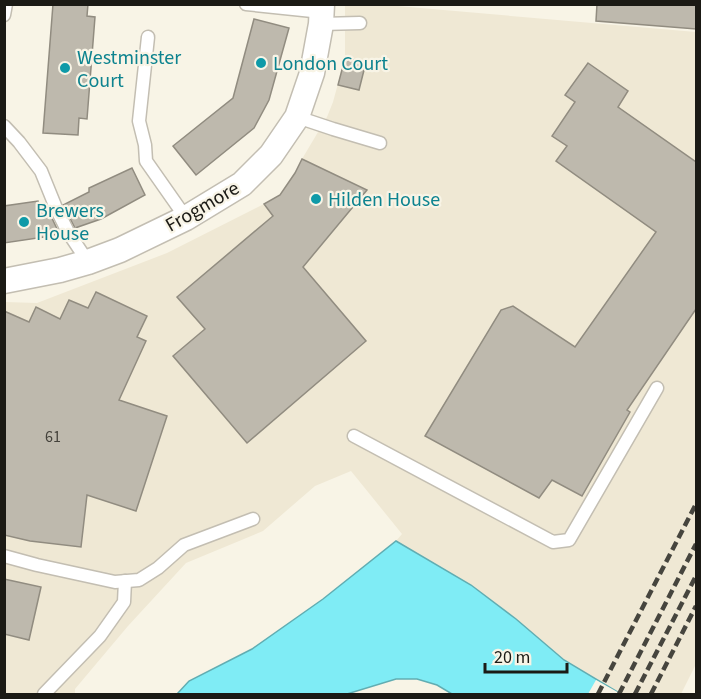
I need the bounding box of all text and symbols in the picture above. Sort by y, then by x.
place label: Westminster Court [77,44,181,95]
place label: London Court [273,50,388,78]
marker: London Court [254,56,268,70]
marker: Westminster Court [58,61,72,75]
street label: Frogmore [160,174,245,239]
place label: Hilden House [328,186,440,214]
marker: Hilden House [309,192,323,206]
place label: Brewers House [36,197,104,248]
marker: Brewers House [17,215,31,229]
house number: 61 [45,426,61,448]
scale bar [485,636,568,674]
text: 20 m [494,645,530,670]

